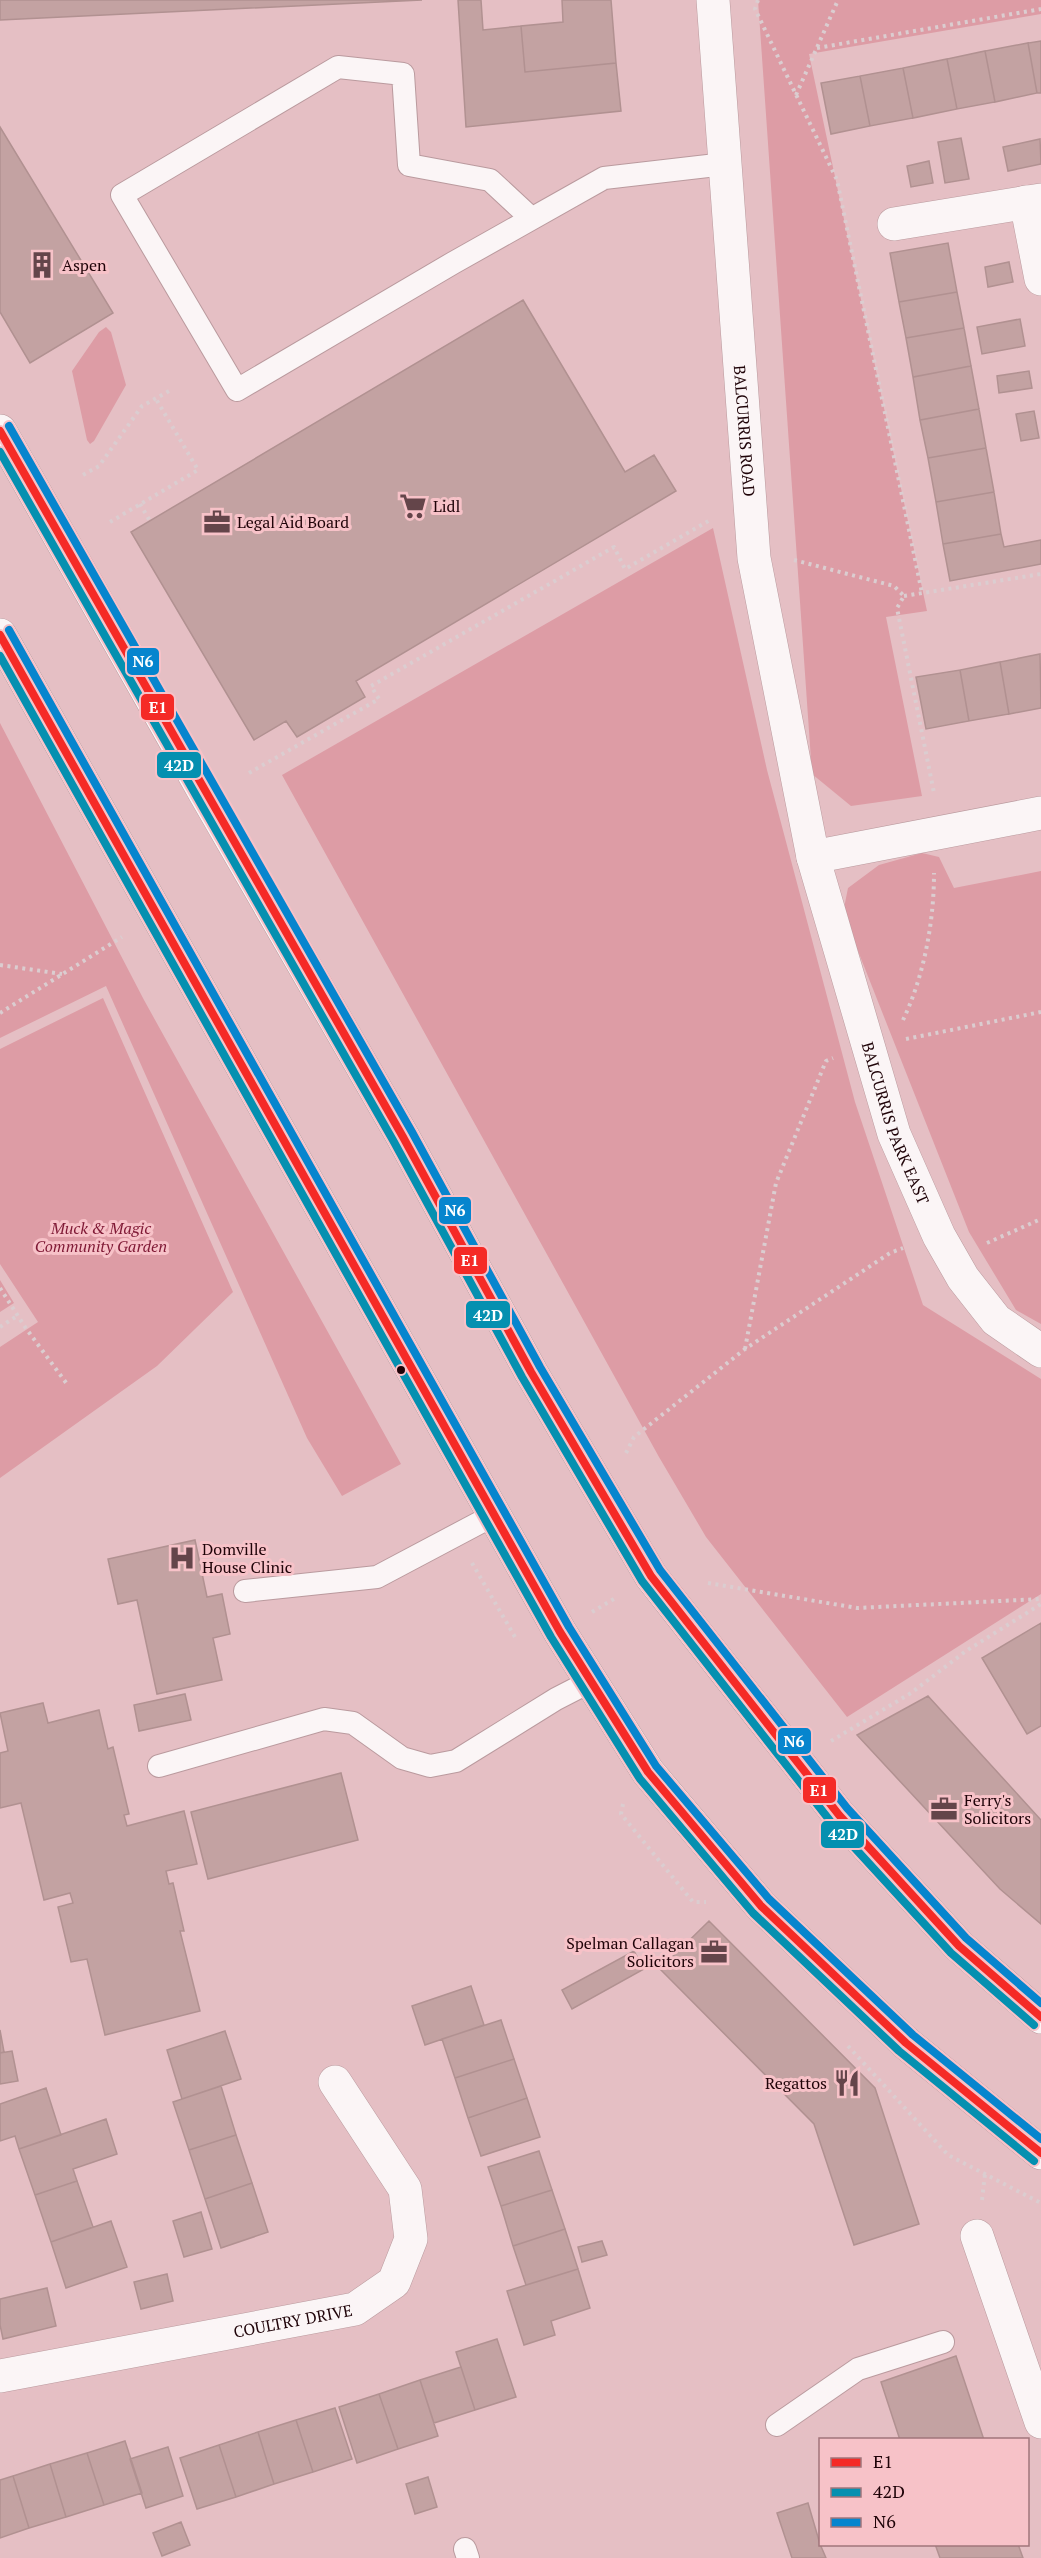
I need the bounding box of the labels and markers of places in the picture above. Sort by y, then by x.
building icon: Aspen [27,250,57,280]
place label: Aspen [62,254,107,276]
supermarket icon: Lidl [398,491,428,521]
place label: Lidl [433,495,460,517]
office icon: Legal Aid Board [202,507,232,537]
place label: Legal Aid Board [237,511,349,533]
unlabelled marker [395,1364,407,1376]
place label: Domville House Clinic [202,1538,292,1578]
hospital icon: Domville House Clinic [167,1543,197,1573]
place label: Ferry's Solicitors [964,1789,1031,1829]
office icon: Ferry's Solicitors [929,1794,959,1824]
place label: Spelman Callagan Solicitors [566,1932,694,1972]
office icon: Spelman Callagan Solicitors [699,1937,729,1967]
restaurant icon: Regattos [832,2068,862,2098]
place label: Regattos [765,2072,827,2094]

